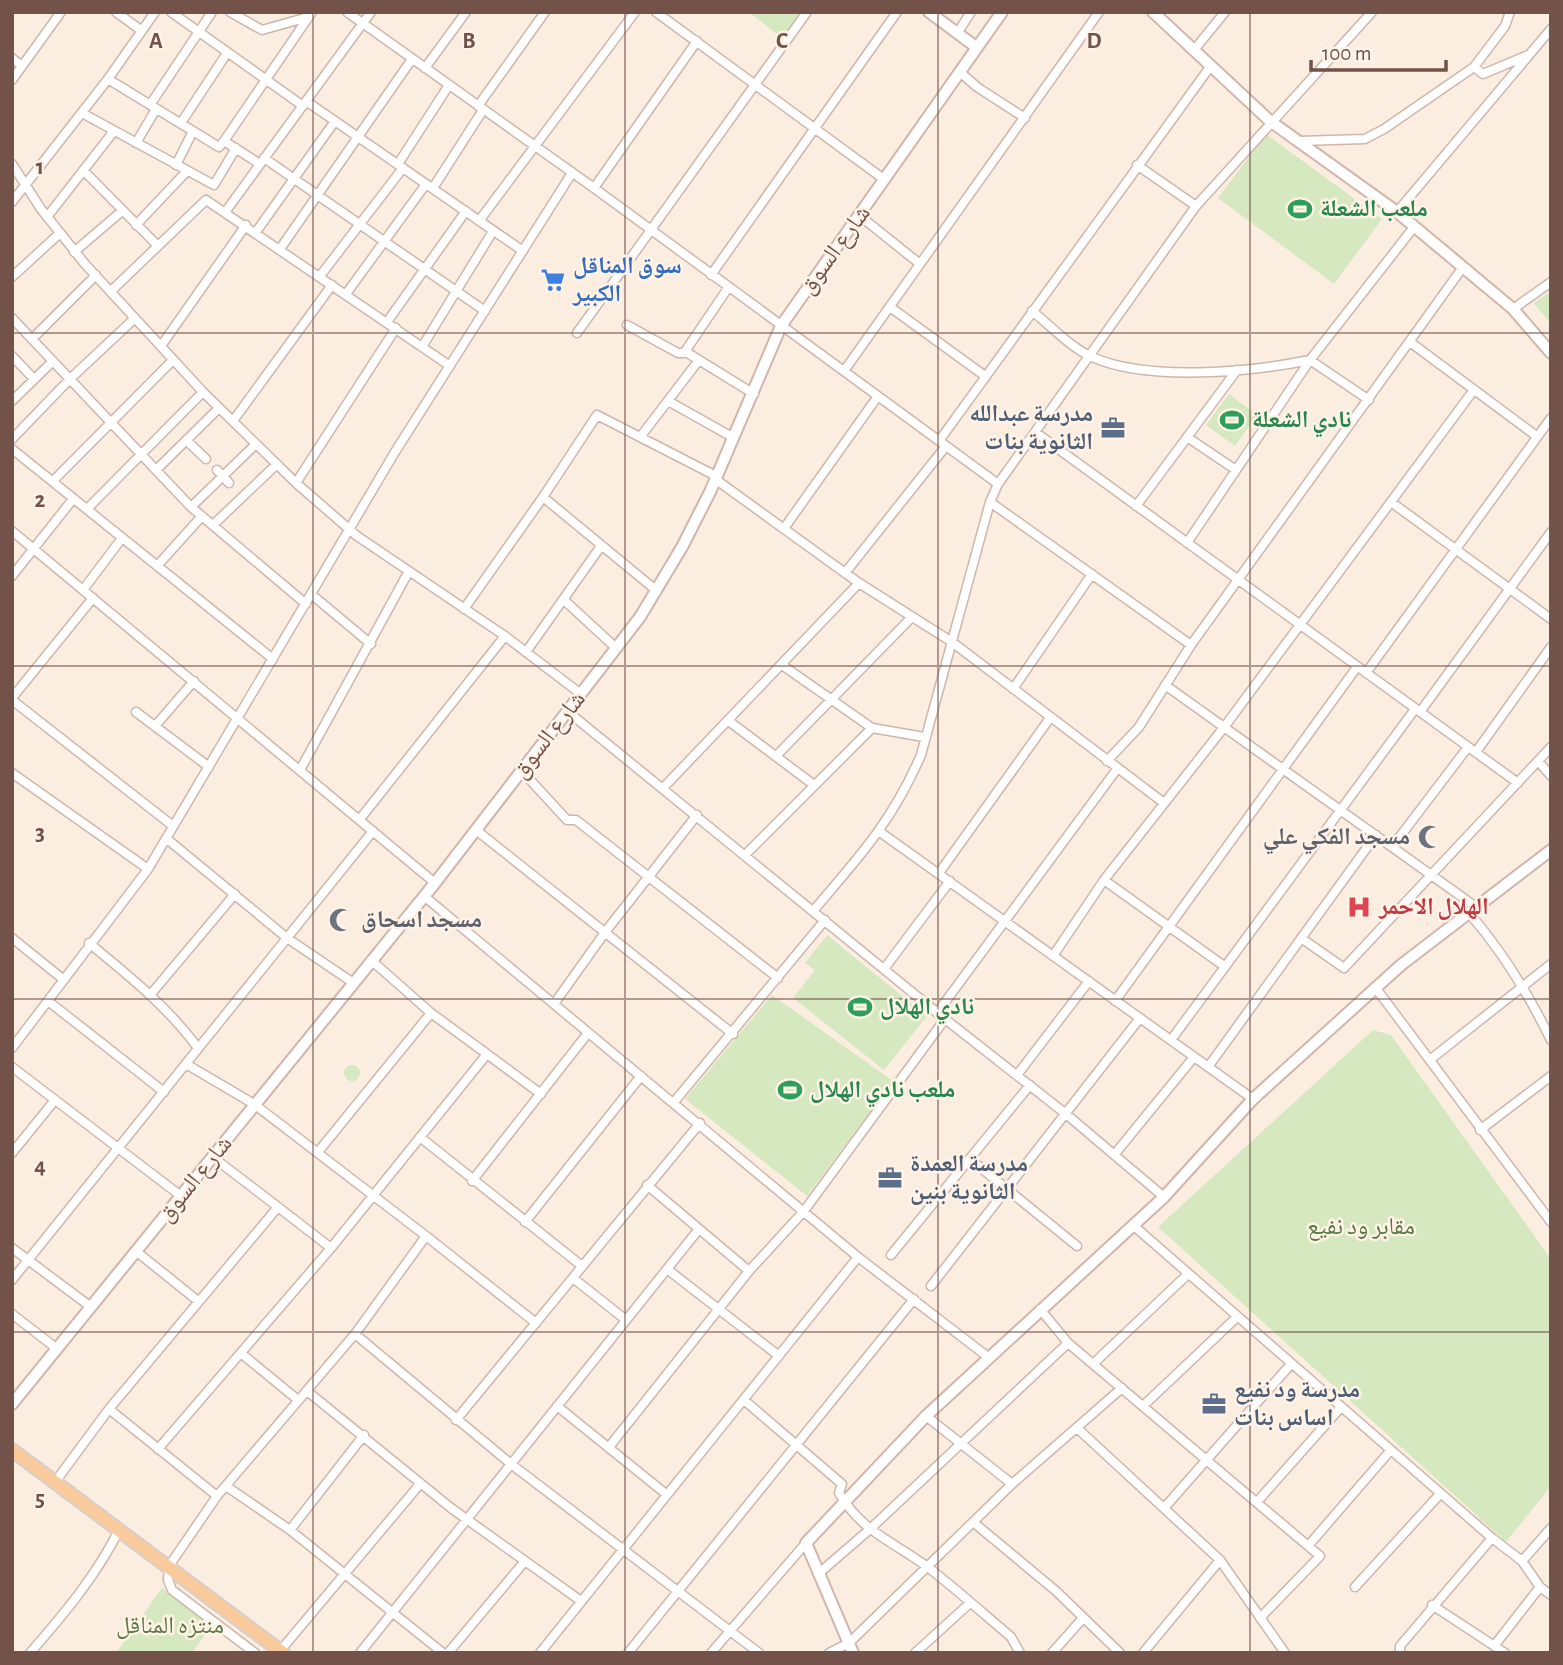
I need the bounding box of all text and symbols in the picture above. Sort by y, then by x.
scale bar [1311,28,1446,72]
text: A [149,30,163,53]
text: B [462,30,476,53]
text: C [776,30,788,53]
text: D [1086,30,1102,53]
text: 100 m [1322,43,1372,64]
text: 1 [36,156,44,179]
sports icon: ملعب الشعلة [1286,195,1314,223]
place label: ملعب الشعلة [1320,197,1428,222]
street label: شارع السوق [795,201,877,300]
place label: سوق المناقل الكبير [572,254,682,307]
supermarket icon: سوق المناقل الكبير [539,266,567,294]
place label: مدرسة عبدالله الثانوية بنات [969,402,1093,455]
sports icon: نادي الشعلة [1218,406,1246,434]
place label: نادي الشعلة [1252,408,1351,438]
office icon: مدرسة عبدالله الثانوية بنات [1099,414,1127,442]
text: 2 [35,489,46,512]
street label: شارع السوق [508,687,592,784]
text: 3 [35,822,45,845]
mosque icon: مسجد الفكي علي [1416,823,1444,851]
place label: مسجد الفكي علي [1263,825,1410,855]
hospital icon: الهلال الاحمر [1345,893,1373,921]
place label: الهلال الاحمر [1378,895,1489,920]
mosque icon: مسجد اسحاق [327,906,355,934]
place label: مسجد اسحاق [361,908,482,933]
sports icon: نادي الهلال [846,993,874,1021]
place label: نادي الهلال [880,995,974,1025]
sports icon: ملعب نادي الهلال [776,1076,804,1104]
place label: ملعب نادي الهلال [810,1078,955,1108]
street label: شارع السوق [153,1131,238,1228]
place label: مدرسة العمدة الثانوية بنين [910,1152,1028,1205]
text: 4 [34,1155,46,1178]
office icon: مدرسة العمدة الثانوية بنين [876,1164,904,1192]
park label: مقابر ود نفيع [1307,1215,1415,1241]
place label: مدرسة ود نفيع اساس بنات [1234,1378,1360,1431]
office icon: مدرسة ود نفيع اساس بنات [1200,1390,1228,1418]
text: 5 [35,1488,45,1511]
park label: منتزه المناقل [116,1614,224,1639]

